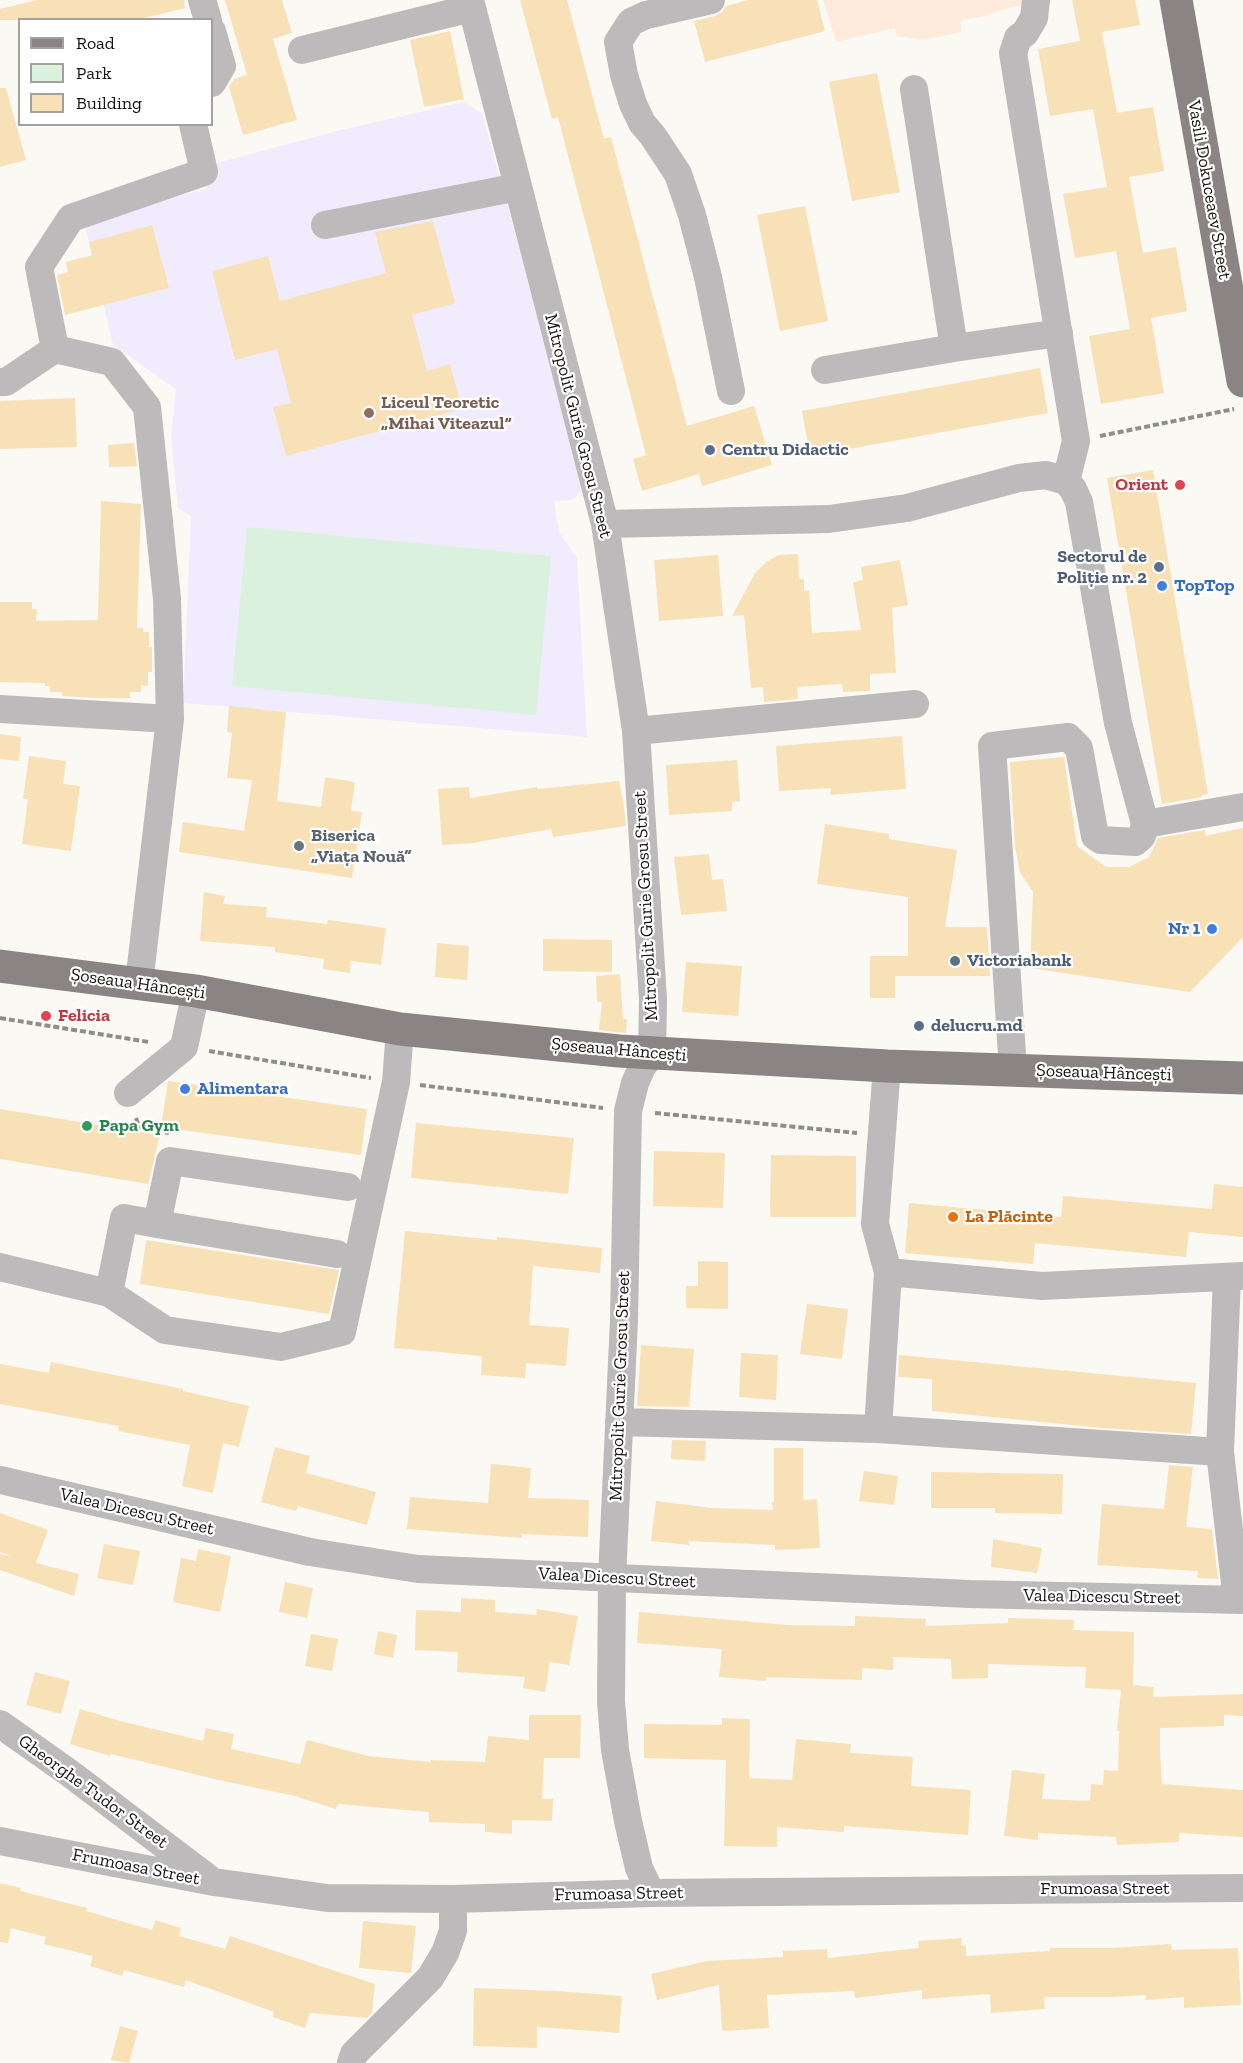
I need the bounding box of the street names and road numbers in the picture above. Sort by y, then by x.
street label: Vasili Dokuceaev Street [1183,99,1235,281]
street label: Mitropolit Gurie Grosu Street [540,312,616,540]
street label: Mitropolit Gurie Grosu Street [629,790,663,1022]
street label: Șoseaua Hâncești [69,964,207,1004]
street label: Șoseaua Hâncești [551,1033,687,1067]
street label: Șoseaua Hâncești [1036,1060,1172,1086]
street label: Mitropolit Gurie Grosu Street [605,1270,635,1502]
street label: Valea Dicescu Street [58,1484,216,1540]
street label: Valea Dicescu Street [538,1563,696,1593]
street label: Valea Dicescu Street [1023,1585,1181,1609]
street label: Gheorghe Tudor Street [14,1730,172,1854]
street label: Frumoasa Street [70,1844,202,1890]
street label: Frumoasa Street [1040,1878,1170,1900]
street label: Frumoasa Street [554,1882,684,1906]

